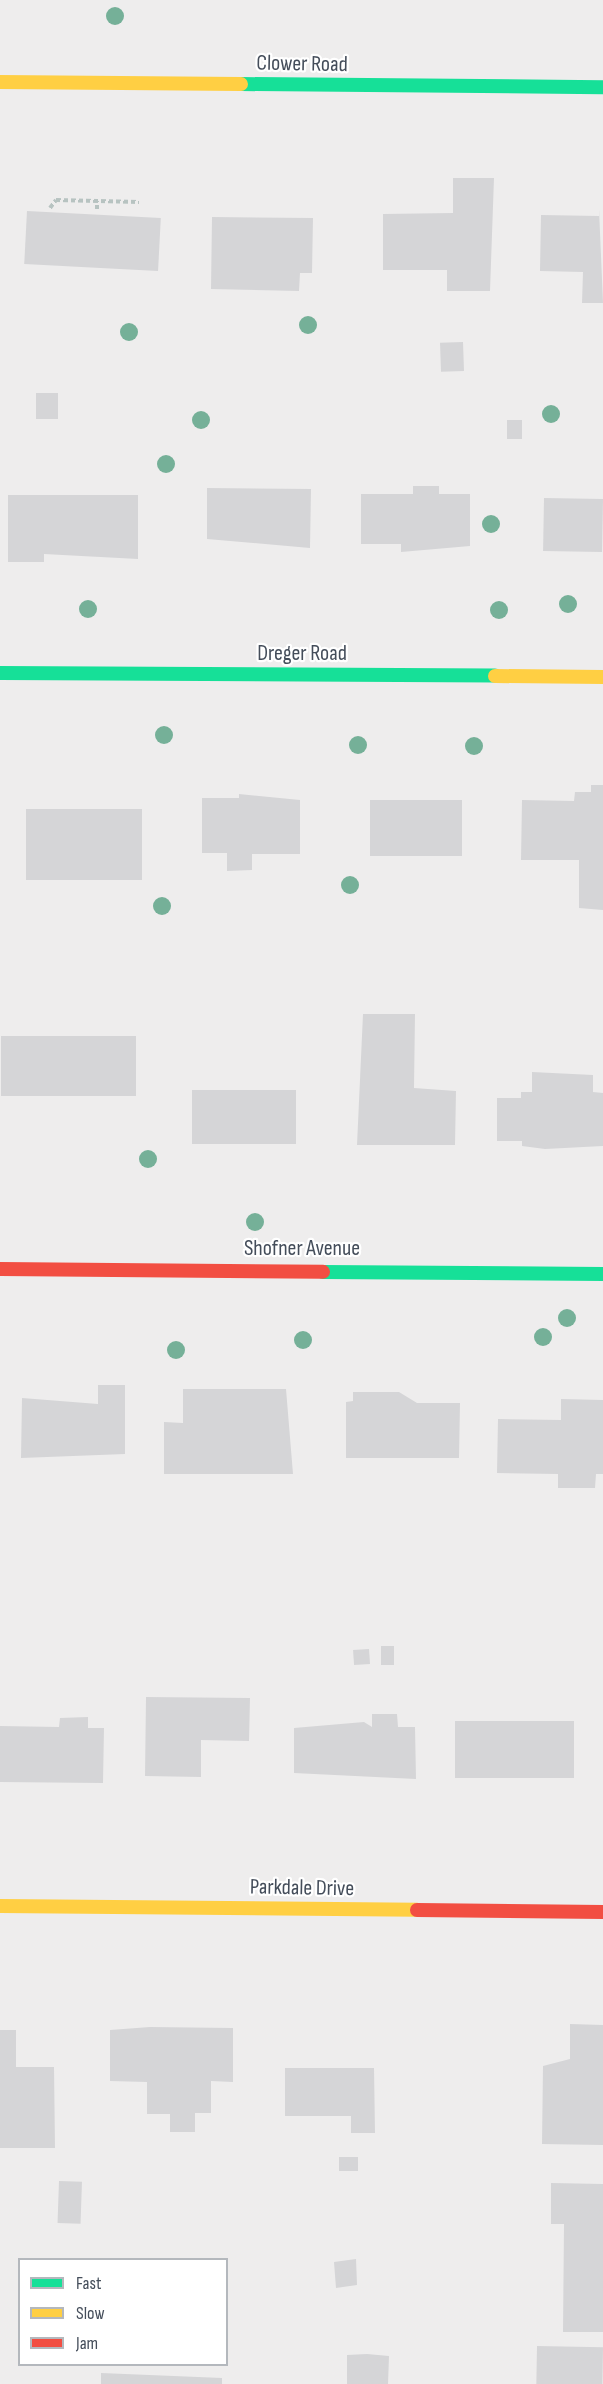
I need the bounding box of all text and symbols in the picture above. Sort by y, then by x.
street label: Clower Road [256,50,348,78]
street label: Dreger Road [257,641,347,667]
street label: Shofner Avenue [244,1236,360,1262]
street label: Parkdale Drive [250,1874,354,1902]
legend [18,2258,228,2366]
text: Fast [76,2273,101,2294]
text: Slow [76,2303,105,2324]
text: Jam [76,2333,98,2354]

